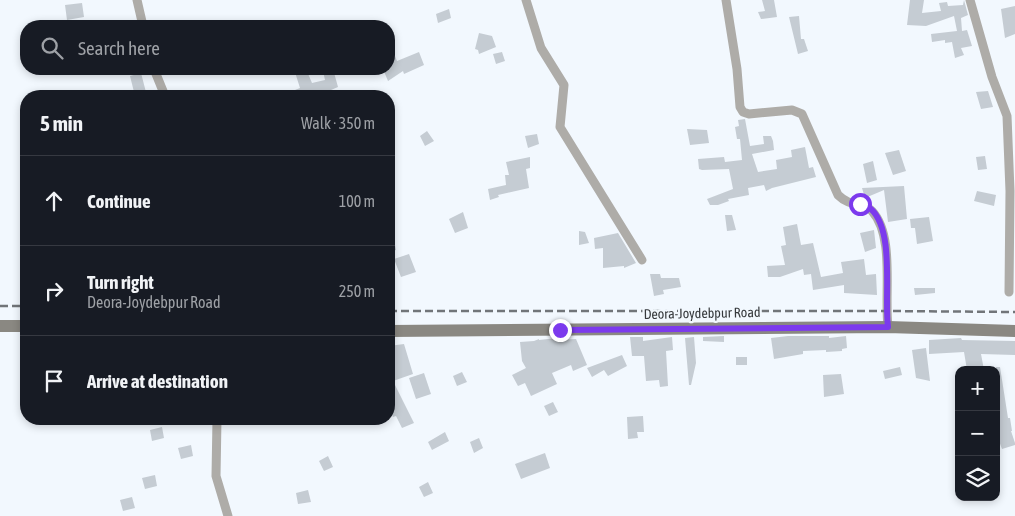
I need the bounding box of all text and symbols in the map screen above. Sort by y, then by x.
search box [20,20,395,75]
icon: search [38,34,66,62]
text: Search here [78,37,160,59]
text: 5 min [40,111,83,135]
text: Walk · 350 m [301,114,375,132]
icon: ahead [40,187,68,215]
text: Continue [87,190,151,212]
text: 100 m [339,192,375,210]
route start [849,193,872,216]
text: Turn right [87,271,154,293]
icon: right [40,277,68,305]
text: 250 m [339,282,375,300]
text: Deora-Joydebpur Road [87,293,221,311]
street label: Deora-Joydebpur Road [643,304,761,322]
route end [549,319,572,342]
map controls [955,366,1000,501]
button: + [955,366,1000,411]
icon: arrive [40,367,68,395]
text: Arrive at destination [87,370,228,392]
button: − [955,411,1000,456]
button: layers [955,456,1000,501]

